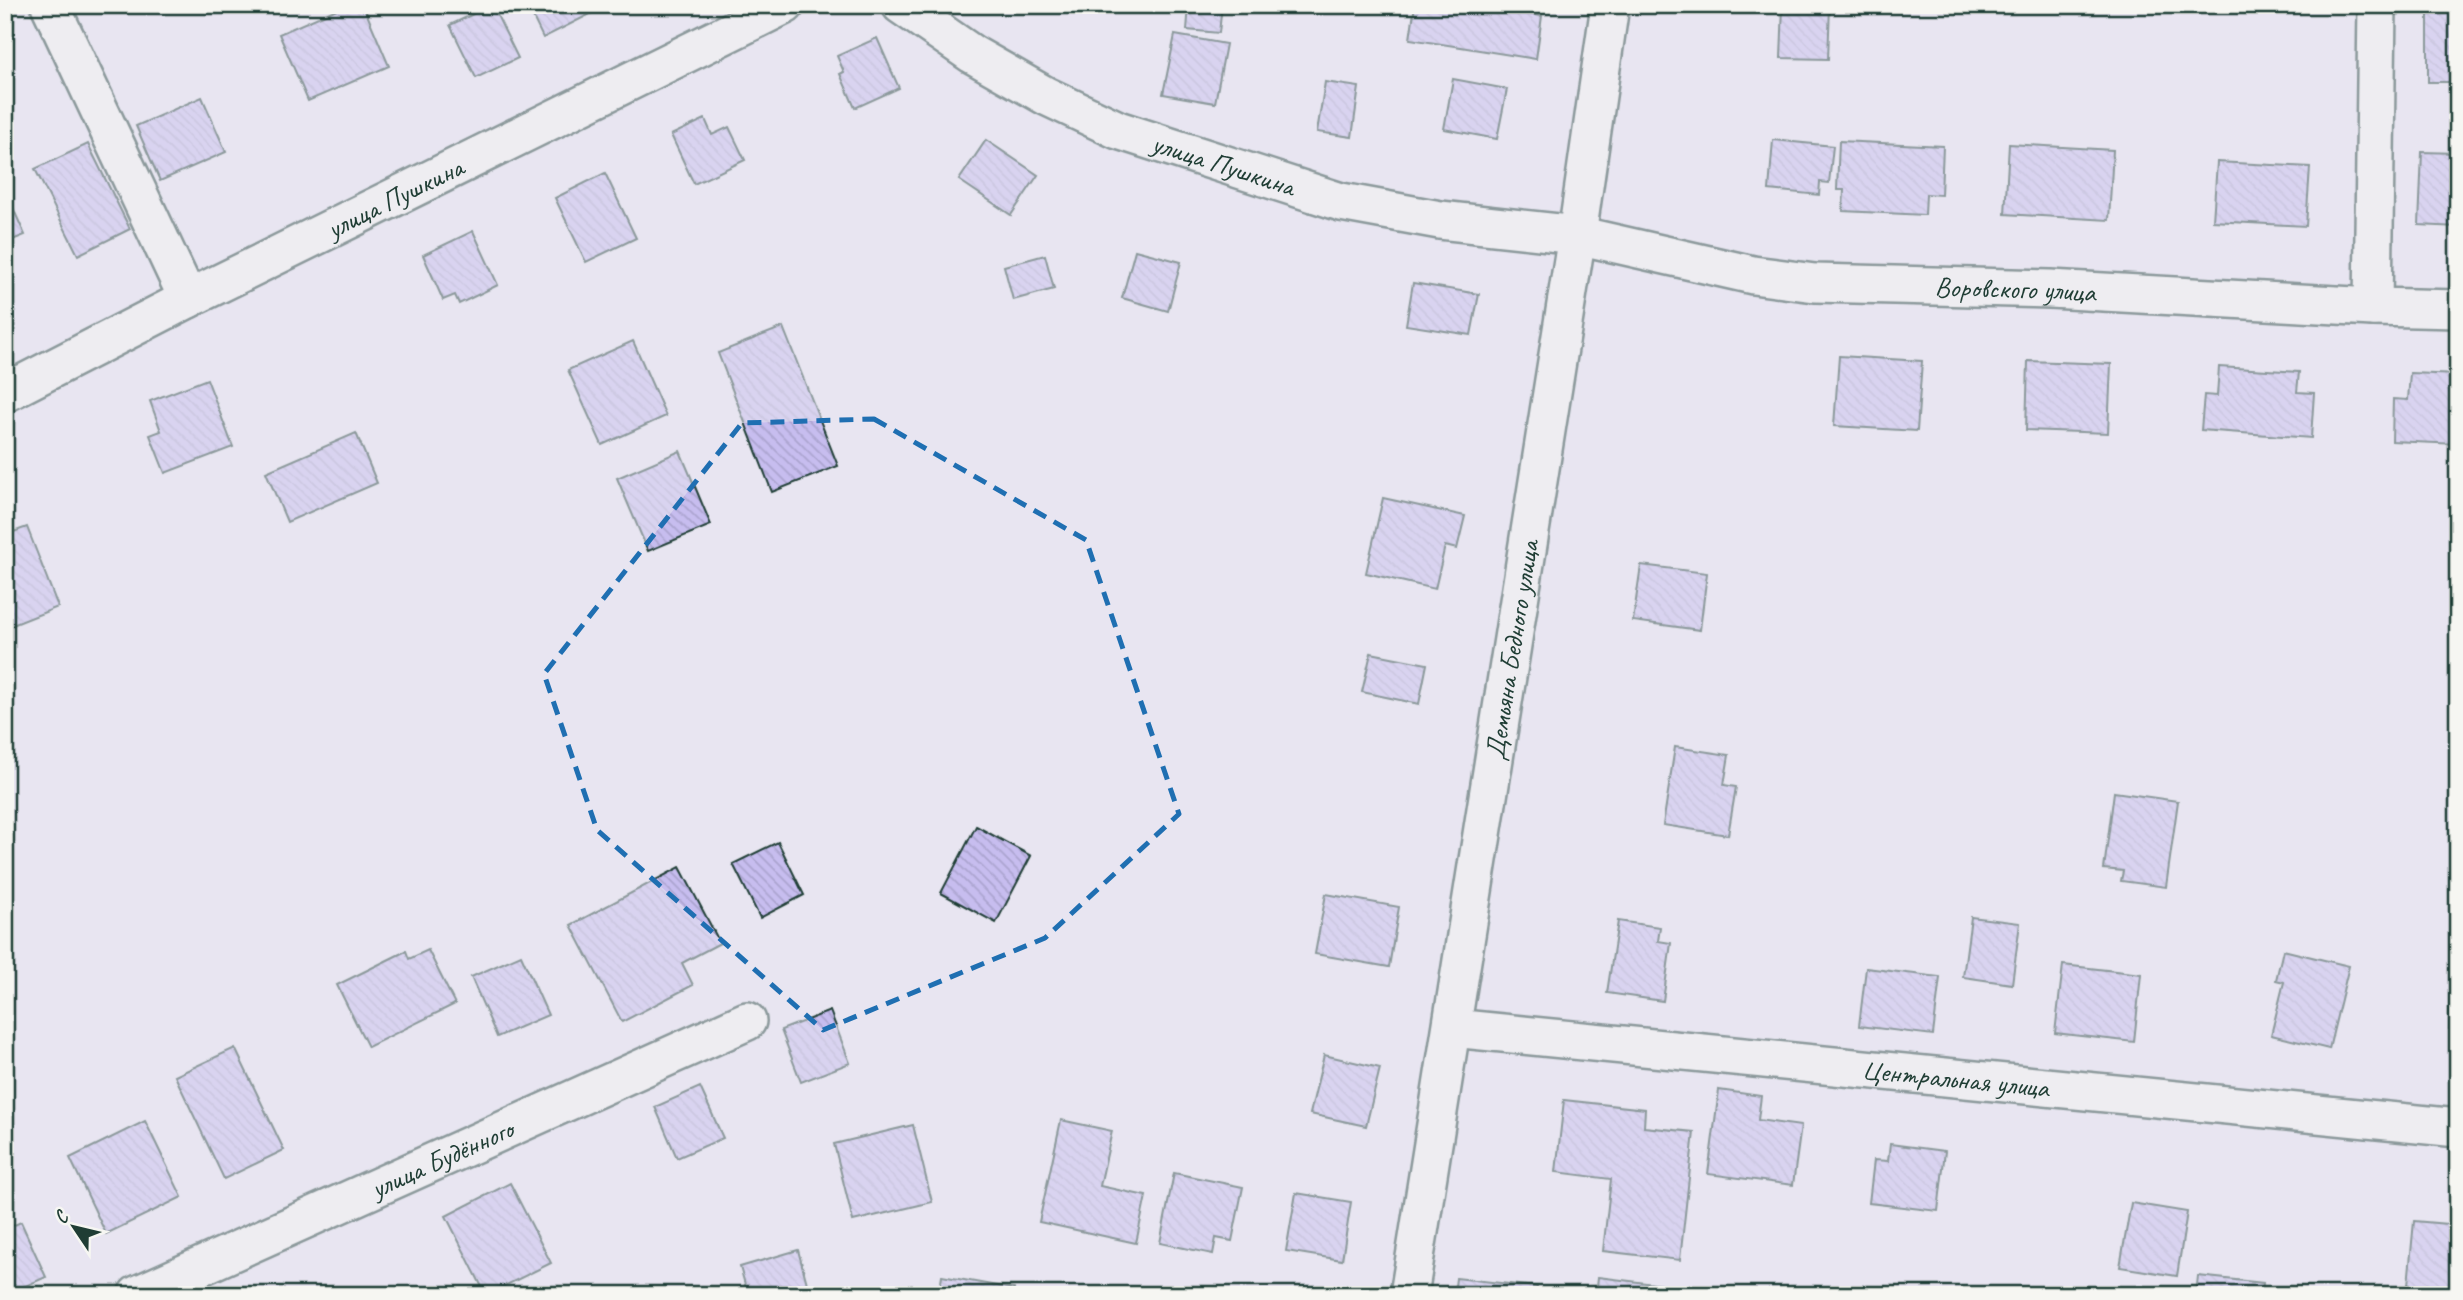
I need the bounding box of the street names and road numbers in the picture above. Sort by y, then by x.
street label: улица Пушкина [1146,125,1302,205]
street label: улица Пушкина [319,148,471,247]
street label: Воровского улица [1934,269,2098,310]
street label: Демьяна Бедного улица [1477,535,1547,762]
street label: Центральная улица [1860,1052,2052,1105]
street label: улица Будённого [363,1110,521,1207]

